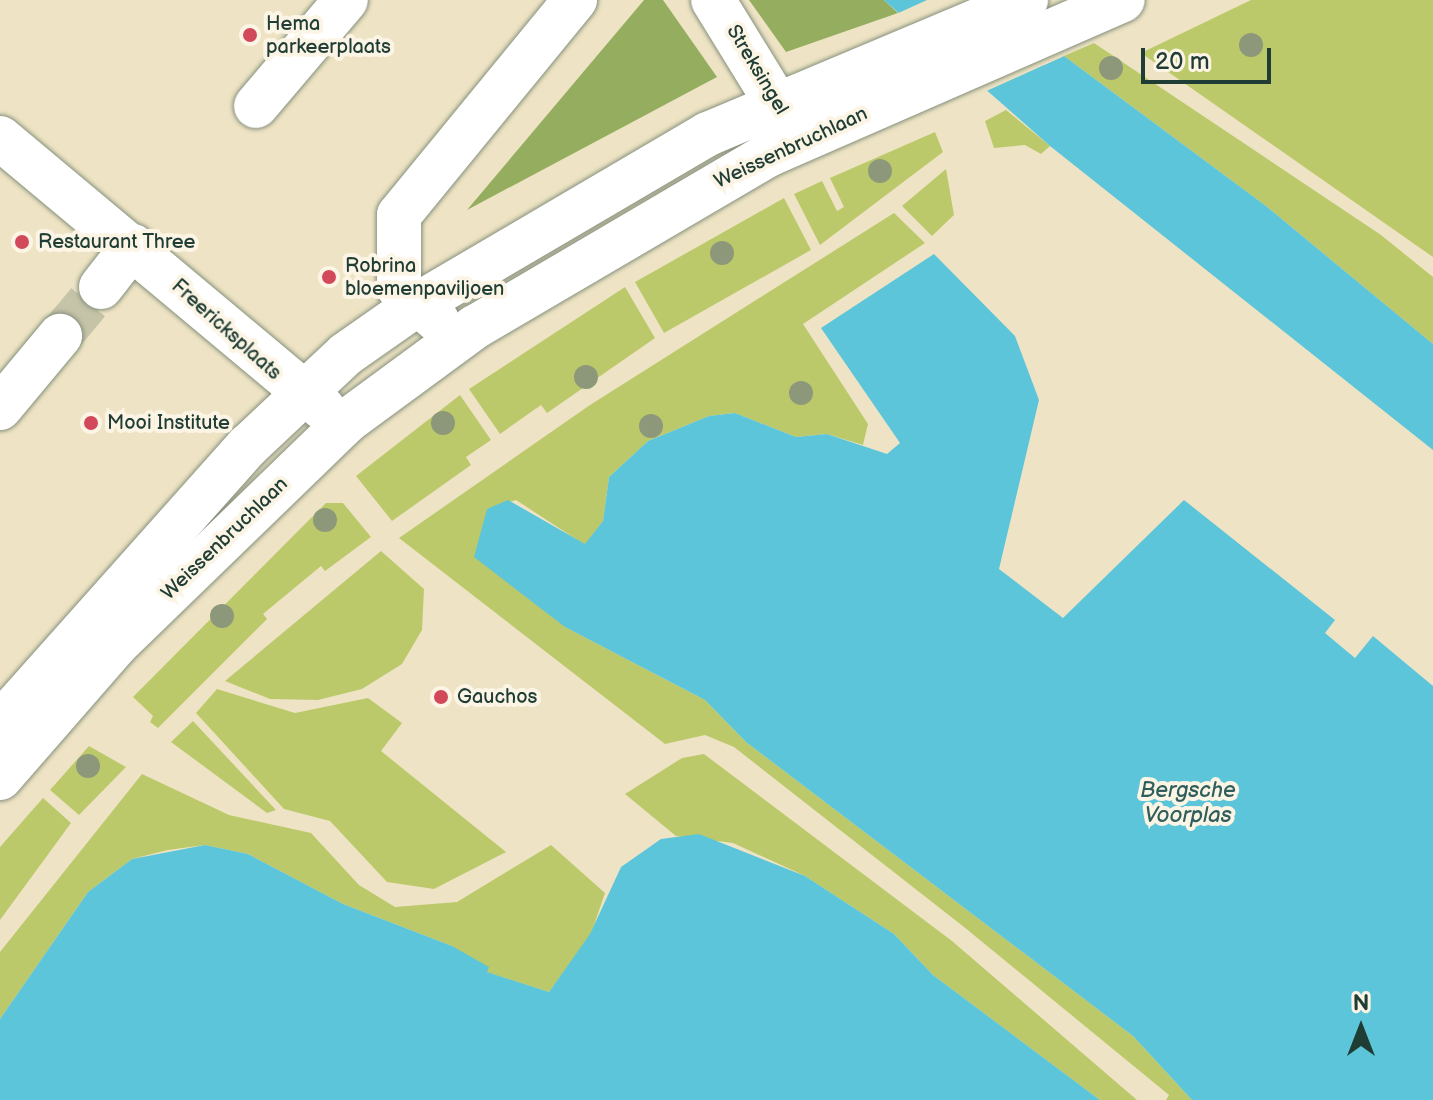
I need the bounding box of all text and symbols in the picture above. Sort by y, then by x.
place label: Hema parkeerplaats [266,12,391,59]
street label: Streksingel [721,21,793,119]
marker: Hema parkeerplaats [241,26,259,44]
scale bar [1145,32,1275,82]
text: 20 m [1155,47,1210,76]
street label: Weissenbruchlaan [711,102,871,194]
place label: Restaurant Three [38,230,196,254]
marker: Restaurant Three [13,233,31,251]
place label: Robrina bloemenpaviljoen [345,254,504,301]
marker: Robrina bloemenpaviljoen [320,268,338,286]
street label: Freericksplaats [166,275,286,385]
place label: Mooi Institute [107,411,230,435]
marker: Mooi Institute [82,414,100,432]
street label: Weissenbruchlaan [157,473,293,605]
place label: Gauchos [457,685,537,709]
marker: Gauchos [432,688,450,706]
water label: Bergsche Voorplas [1140,777,1236,828]
north arrow [1321,988,1401,1068]
text: N [1353,990,1369,1017]

